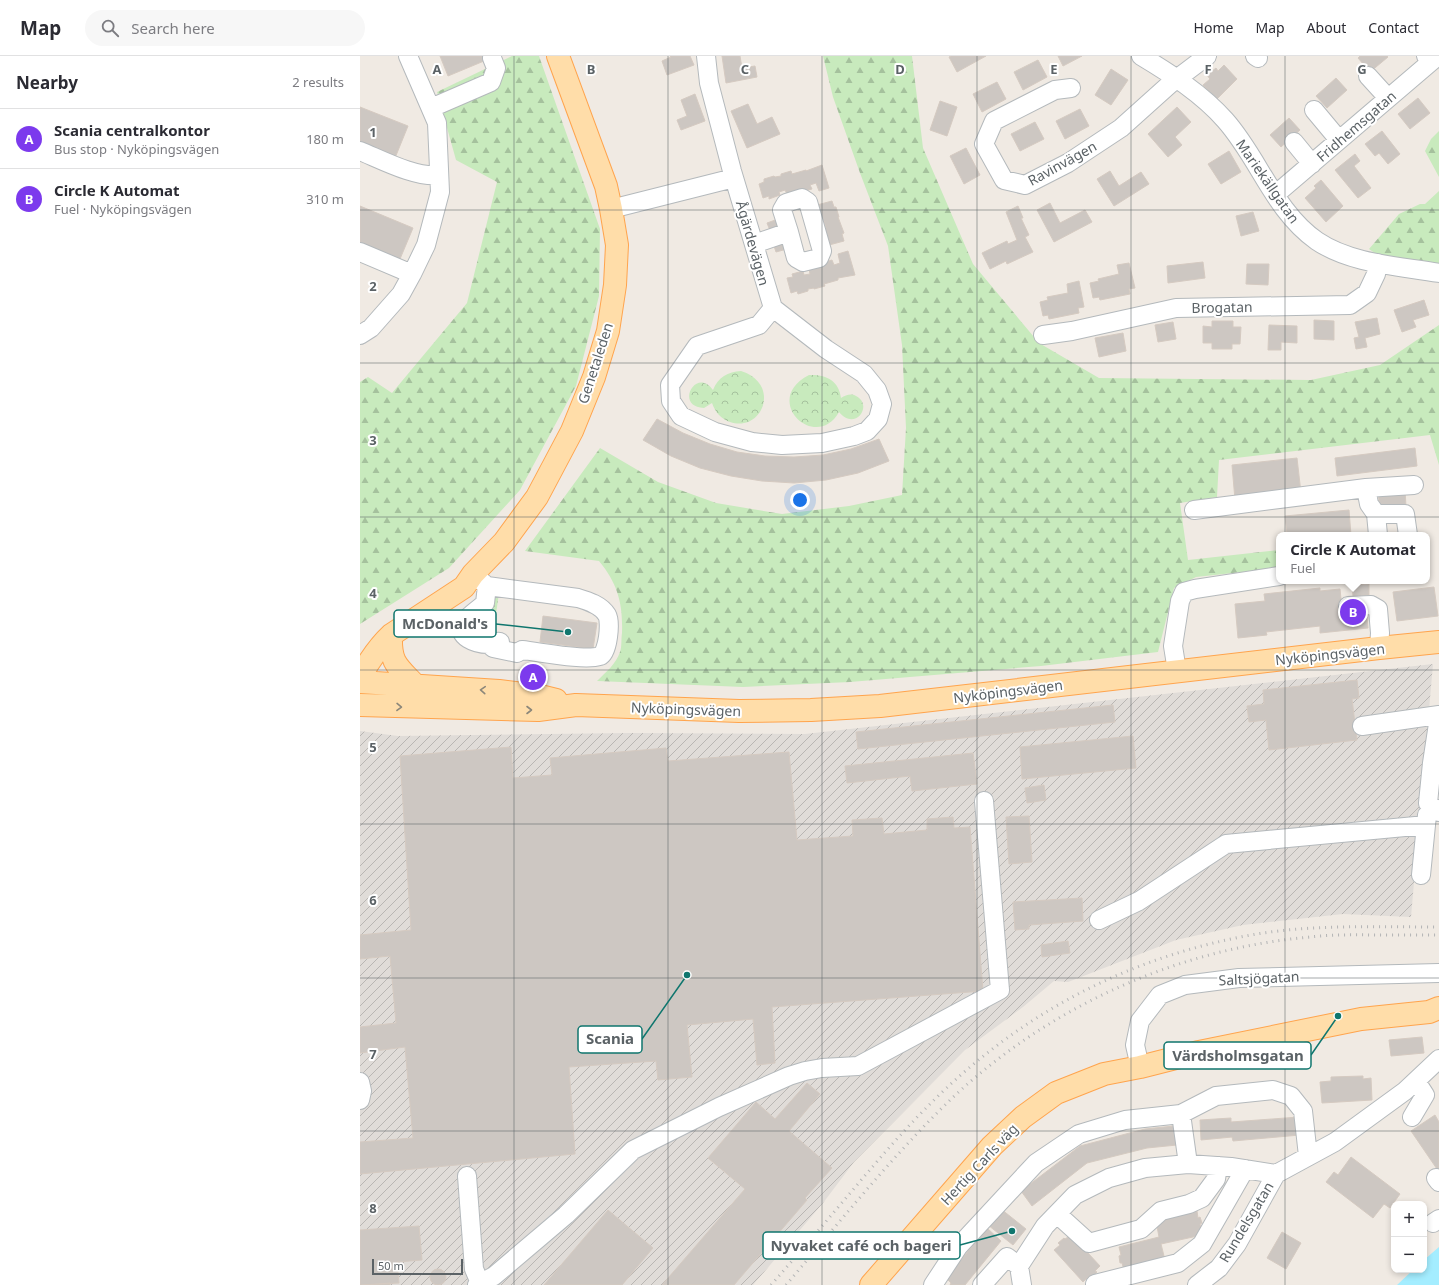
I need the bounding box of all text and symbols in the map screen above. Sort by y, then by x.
search box [85,10,365,46]
text: Map [20,15,61,41]
icon: search [99,17,121,39]
text: Search here [131,18,215,38]
text: Home [1194,18,1233,37]
text: Map [1255,18,1285,37]
text: About [1307,18,1346,37]
text: Contact [1368,18,1419,37]
text: A [433,60,442,78]
text: B [587,60,595,78]
text: C [741,60,749,78]
text: D [895,60,905,78]
text: E [1050,60,1058,78]
text: F [1204,60,1212,78]
text: G [1357,60,1367,78]
text: Nearby [16,71,78,94]
text: 2 results [292,73,344,91]
street label: Fridhemsgatan [1312,86,1400,166]
text: Scania centralkontor [54,120,210,140]
text: 1 [369,123,377,141]
text: A [25,130,34,148]
text: 180 m [306,130,344,148]
street label: Mariekällgatan [1232,135,1304,227]
street label: Ravinvägen [1024,136,1100,190]
text: Bus stop · Nyköpingsvägen [54,140,219,158]
text: Circle K Automat [54,180,180,200]
text: B [25,190,33,208]
text: 310 m [306,190,344,208]
street label: Ågärdevägen [732,198,774,288]
text: Fuel · Nyköpingsvägen [54,200,192,218]
text: 2 [369,277,377,295]
street label: Brogatan [1191,297,1253,317]
street label: Genetaleden [573,320,617,406]
text: 3 [369,431,377,449]
your location [790,490,810,510]
popup [1276,532,1430,584]
text: Circle K Automat [1290,539,1416,559]
text: Fuel [1290,559,1316,577]
text: 4 [369,584,377,602]
pin: B [1340,597,1366,627]
callout: McDonald's [394,610,496,637]
text: McDonald's [402,613,488,633]
street label: Nyköpingsvägen [1274,639,1386,669]
pin: A [520,662,546,692]
street label: Nyköpingsvägen [952,675,1064,707]
one-way arrow [480,685,486,694]
street label: Nyköpingsvägen [631,698,741,720]
one-way arrow [396,703,402,711]
one-way arrow [526,706,532,714]
text: 5 [369,738,377,756]
text: 6 [369,891,377,909]
street label: Saltsjögatan [1218,966,1300,990]
callout: Scania [578,1026,642,1053]
text: Scania [586,1028,634,1048]
callout: Värdsholmsgatan [1164,1042,1311,1069]
text: 7 [369,1045,377,1063]
text: Värdsholmsgatan [1172,1045,1304,1065]
street label: Hertig Carls väg [936,1119,1022,1209]
street label: Rundelsgatan [1214,1178,1278,1266]
text: 8 [369,1199,377,1217]
map controls [1391,1201,1427,1273]
button: + [1391,1201,1427,1237]
callout: Nyvaket café och bageri [763,1232,960,1259]
text: Nyvaket café och bageri [770,1235,952,1255]
button: − [1391,1237,1427,1273]
scale bar [372,1257,463,1276]
text: 50 m [378,1258,404,1273]

